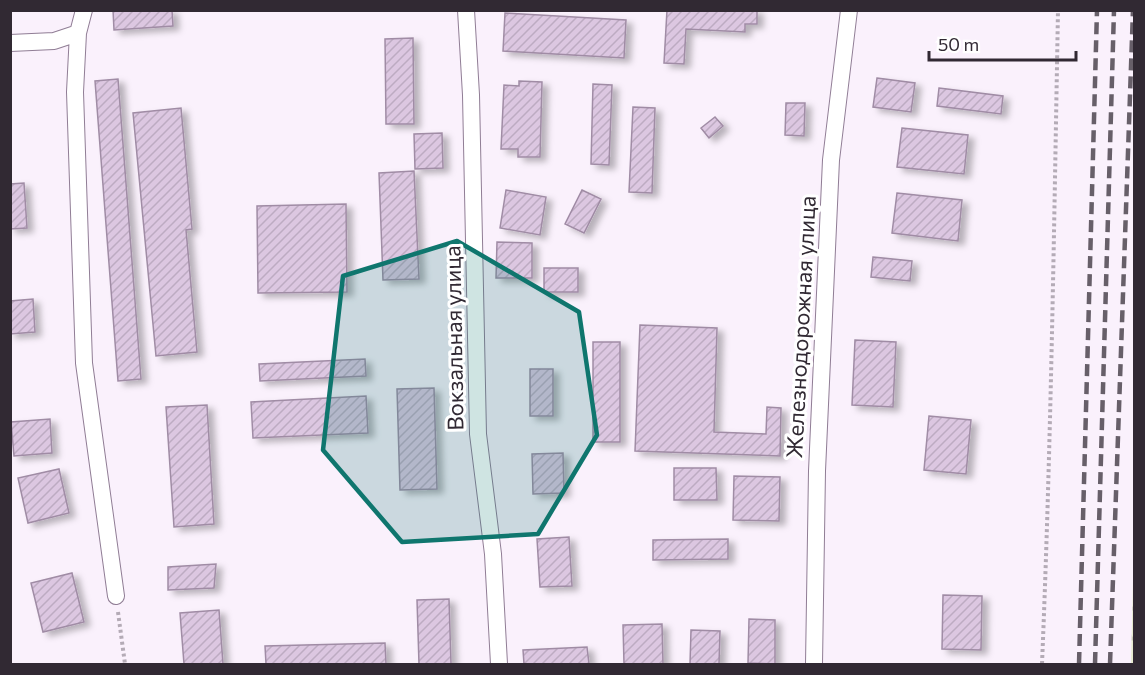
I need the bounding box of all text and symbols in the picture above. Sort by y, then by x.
scale bar [929,24,1076,62]
text: 50 m [938,33,979,55]
street label: Железнодорожная улица [780,195,821,459]
street label: Вокзальная улица [438,245,469,431]

